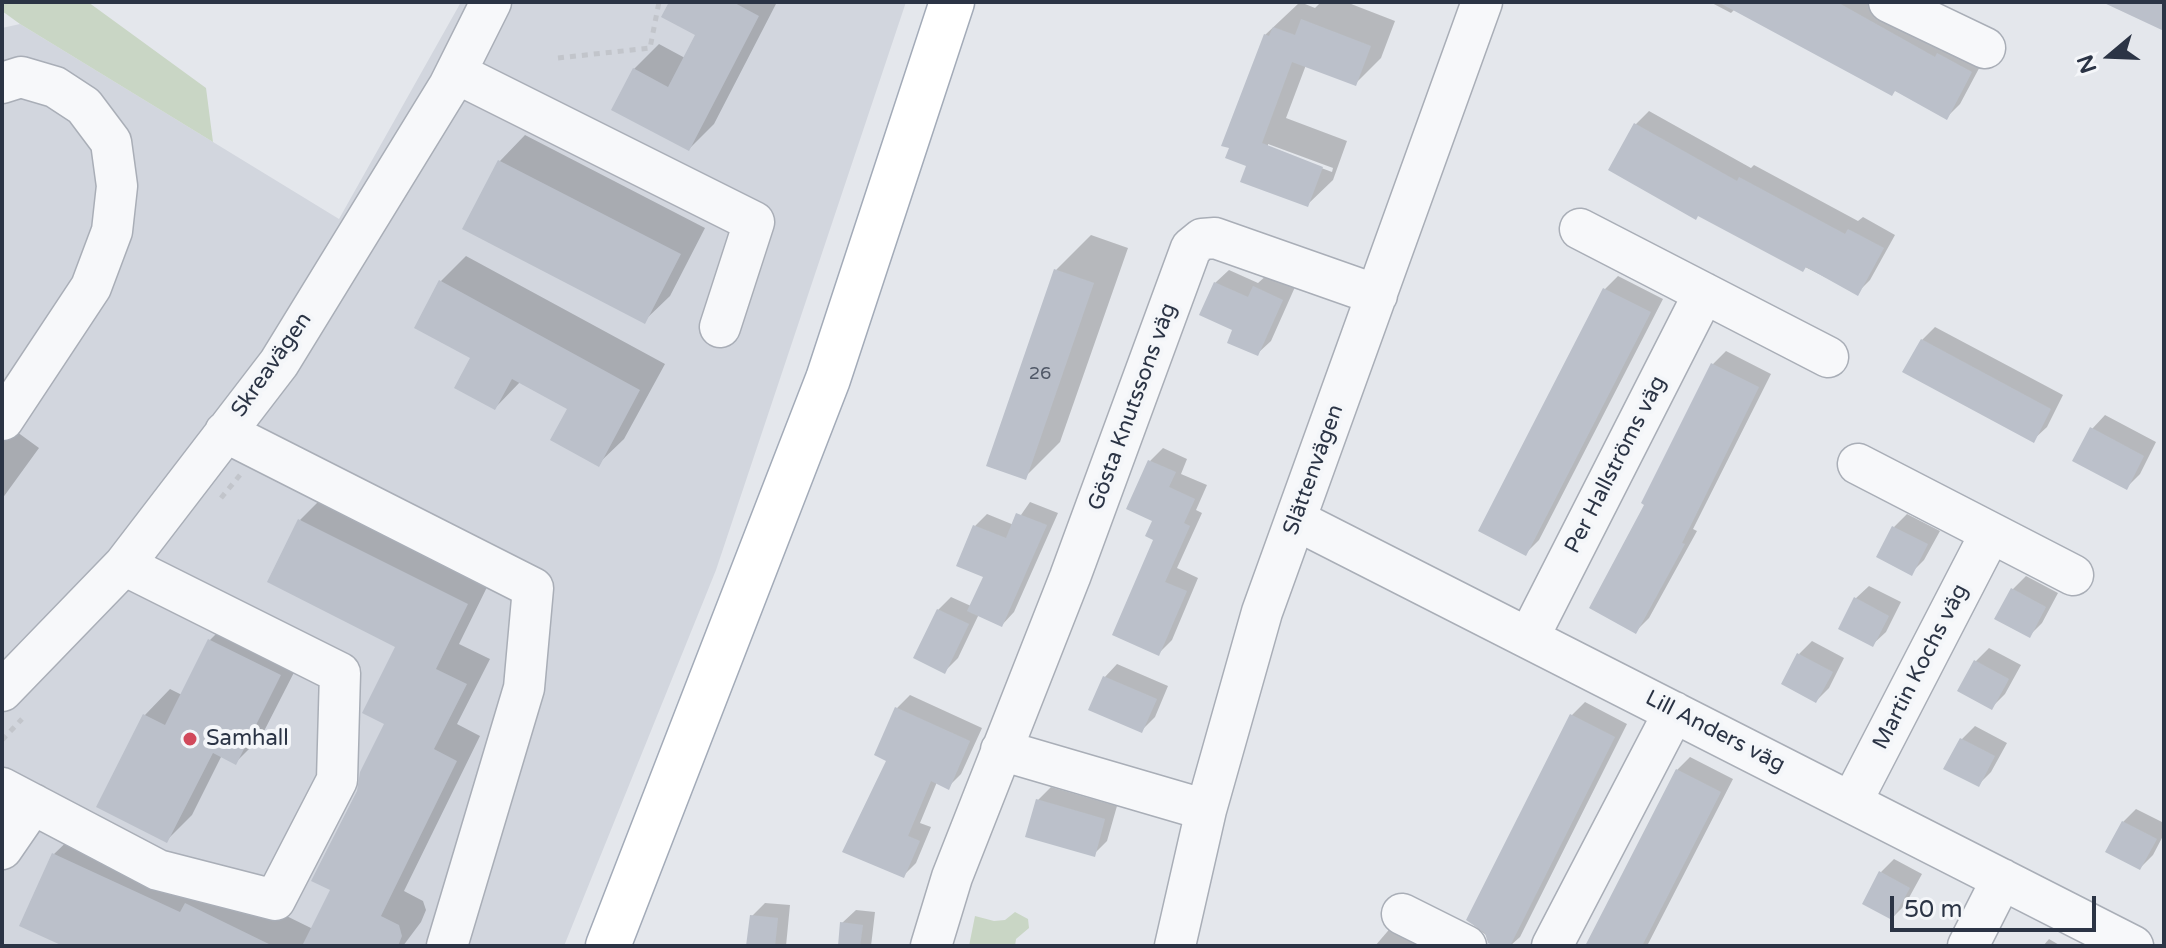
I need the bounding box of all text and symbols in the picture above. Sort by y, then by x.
north arrow [2070,16,2150,96]
text: N [2072,51,2102,76]
street label: Gösta Knutssons väg [1083,300,1183,514]
street label: Skreavägen [226,308,318,422]
house number: 26 [1029,363,1051,385]
street label: Per Hallströms väg [1560,372,1672,558]
street label: Slättenvägen [1278,401,1350,539]
street label: Martin Kochs väg [1868,580,1974,754]
street label: Lill Anders väg [1641,685,1789,779]
place label: Samhall [206,726,289,752]
marker: Samhall [181,730,199,748]
scale bar [1894,880,2100,930]
text: 50 m [1904,895,1962,924]

